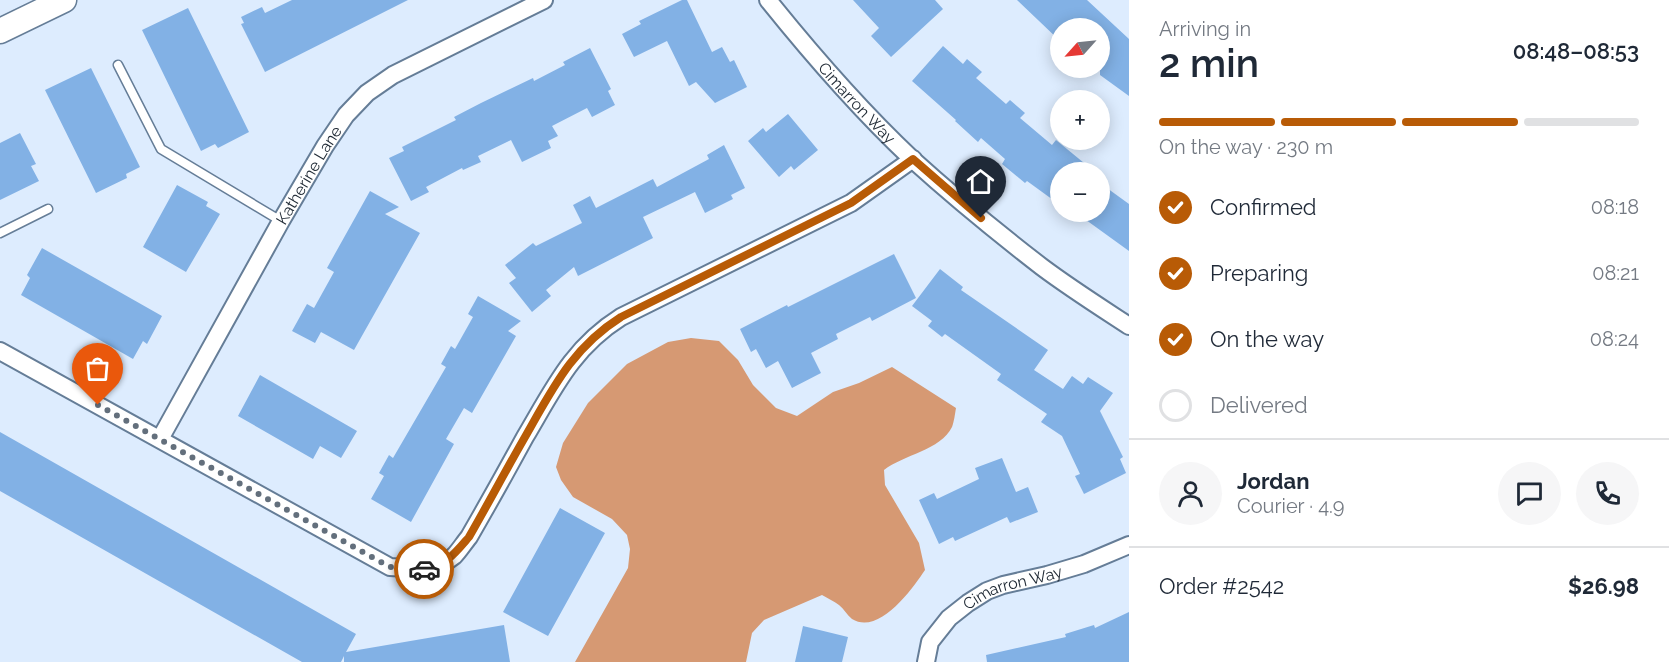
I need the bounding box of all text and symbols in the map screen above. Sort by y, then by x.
text: Arriving in [1159,17,1251,41]
north arrow [1050,18,1110,78]
map controls [1050,18,1110,222]
text: 08:48–08:53 [1513,38,1639,64]
text: 2 min [1159,40,1259,86]
street label: Cimarron Way [814,58,900,148]
button: + [1050,90,1110,150]
street label: Katherine Lane [272,122,346,228]
text: On the way · 230 m [1159,135,1333,159]
pin [955,156,1006,218]
button: − [1050,162,1110,222]
icon: home [964,165,997,198]
icon: check [1159,191,1192,224]
text: Confirmed [1210,194,1317,220]
text: 08:18 [1591,195,1639,219]
icon: check [1159,257,1192,290]
text: Preparing [1210,260,1308,286]
text: 08:21 [1592,261,1639,285]
icon: check [1159,323,1192,356]
text: On the way [1210,326,1324,352]
text: 08:24 [1590,327,1639,351]
pin [72,343,123,405]
icon: bag [81,352,114,385]
text: Delivered [1210,392,1308,418]
button: person [1159,462,1222,525]
button: chat [1498,462,1561,525]
button: phone [1576,462,1639,525]
text: Jordan [1237,468,1309,494]
text: Courier · 4.9 [1237,494,1345,518]
courier [394,539,454,599]
icon: car [408,553,441,586]
street label: Cimarron Way [959,562,1065,614]
text: Order #2542 [1159,573,1284,599]
text: $26.98 [1568,573,1639,599]

